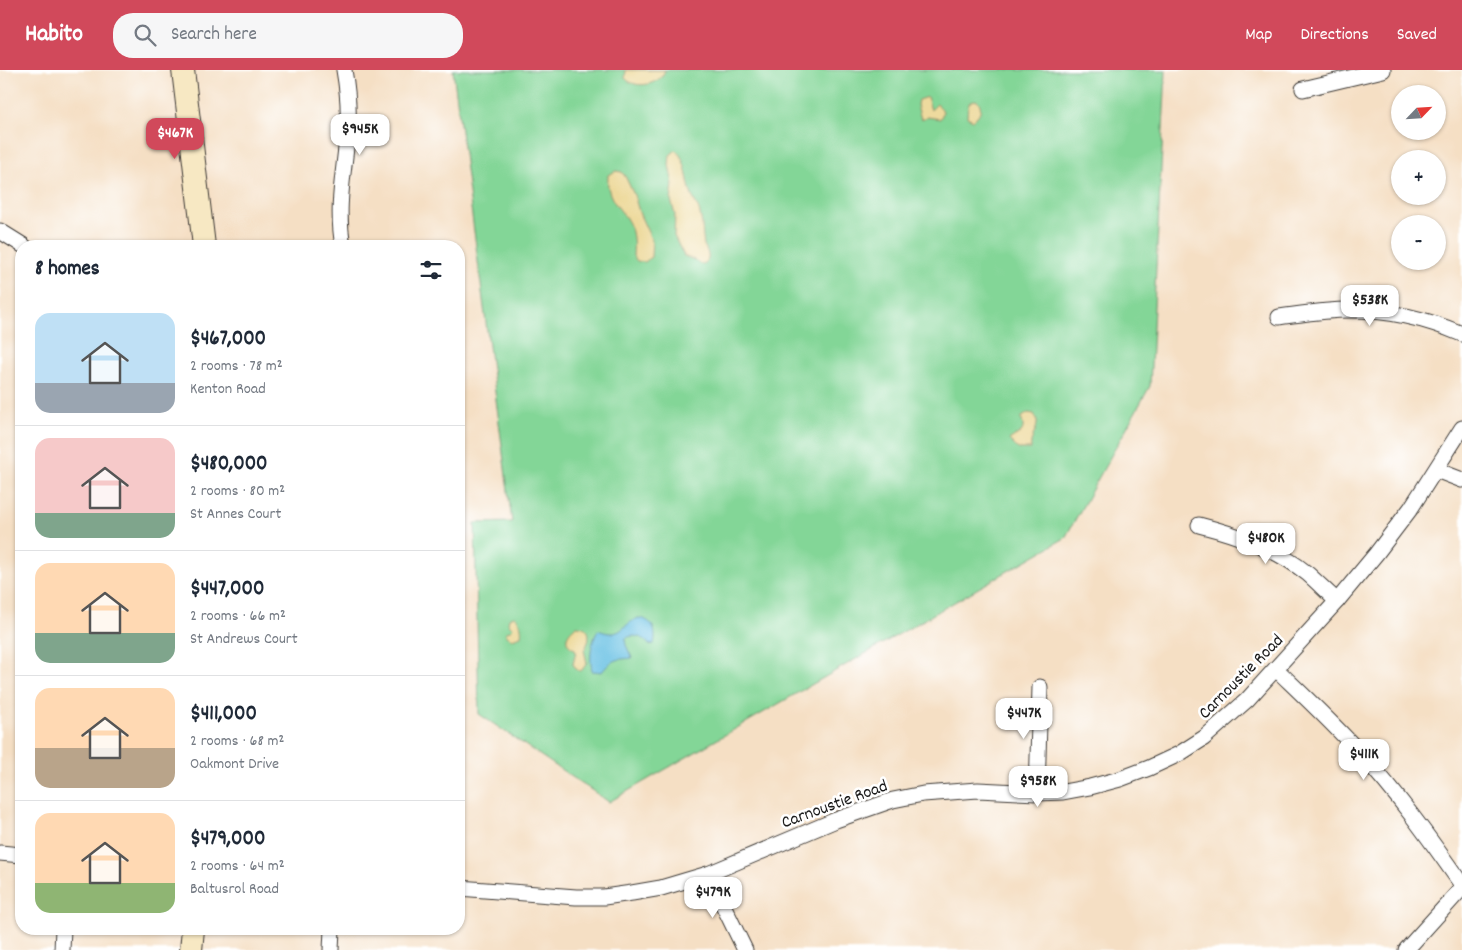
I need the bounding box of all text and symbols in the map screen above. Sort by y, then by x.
search box [113,13,463,58]
text: Habito [25,18,83,52]
icon: search [131,21,159,49]
text: Search here [171,22,257,49]
text: Map [1245,23,1272,48]
text: Directions [1300,23,1369,48]
text: Saved [1397,23,1437,48]
north arrow [1391,85,1446,140]
map controls [1391,85,1446,270]
pin: $945K [325,114,395,156]
pin: $467K [140,118,210,160]
text: $945K [342,118,378,141]
text: $467K [157,122,193,145]
button: + [1391,150,1446,205]
button: − [1391,215,1446,270]
text: 8 homes [35,255,100,285]
icon: filters [417,256,445,284]
pin: $538K [1335,284,1405,327]
text: $538K [1352,289,1388,312]
text: $467,000 [190,325,266,355]
icon: home [75,333,135,393]
text: 2 rooms · 78 m² [190,355,283,378]
text: Kenton Road [190,378,266,401]
text: $480,000 [190,450,268,480]
icon: home [75,458,135,518]
text: 2 rooms · 80 m² [190,480,285,503]
text: St Annes Court [190,503,281,526]
pin: $480K [1231,522,1301,565]
text: $480K [1247,527,1285,550]
text: $447,000 [190,575,264,605]
icon: home [75,583,135,643]
text: 2 rooms · 66 m² [190,605,286,628]
text: St Andrews Court [190,628,298,651]
street label: Carnoustie Road [1194,630,1290,726]
pin: $447K [989,698,1059,740]
text: $411,000 [190,700,257,730]
text: $447K [1007,702,1041,725]
icon: home [75,708,135,768]
text: 2 rooms · 68 m² [190,730,284,753]
pin: $411K [1329,738,1399,781]
text: $411K [1349,743,1379,766]
text: Oakmont Drive [190,753,279,776]
pin: $958K [1003,766,1073,808]
text: $958K [1020,770,1056,793]
street label: Carnoustie Road [778,775,891,836]
text: $479,000 [190,825,265,855]
icon: home [75,833,135,893]
text: 2 rooms · 64 m² [190,855,285,878]
pin: $479K [678,876,748,919]
text: Baltusrol Road [190,878,279,901]
text: $479K [695,881,731,904]

